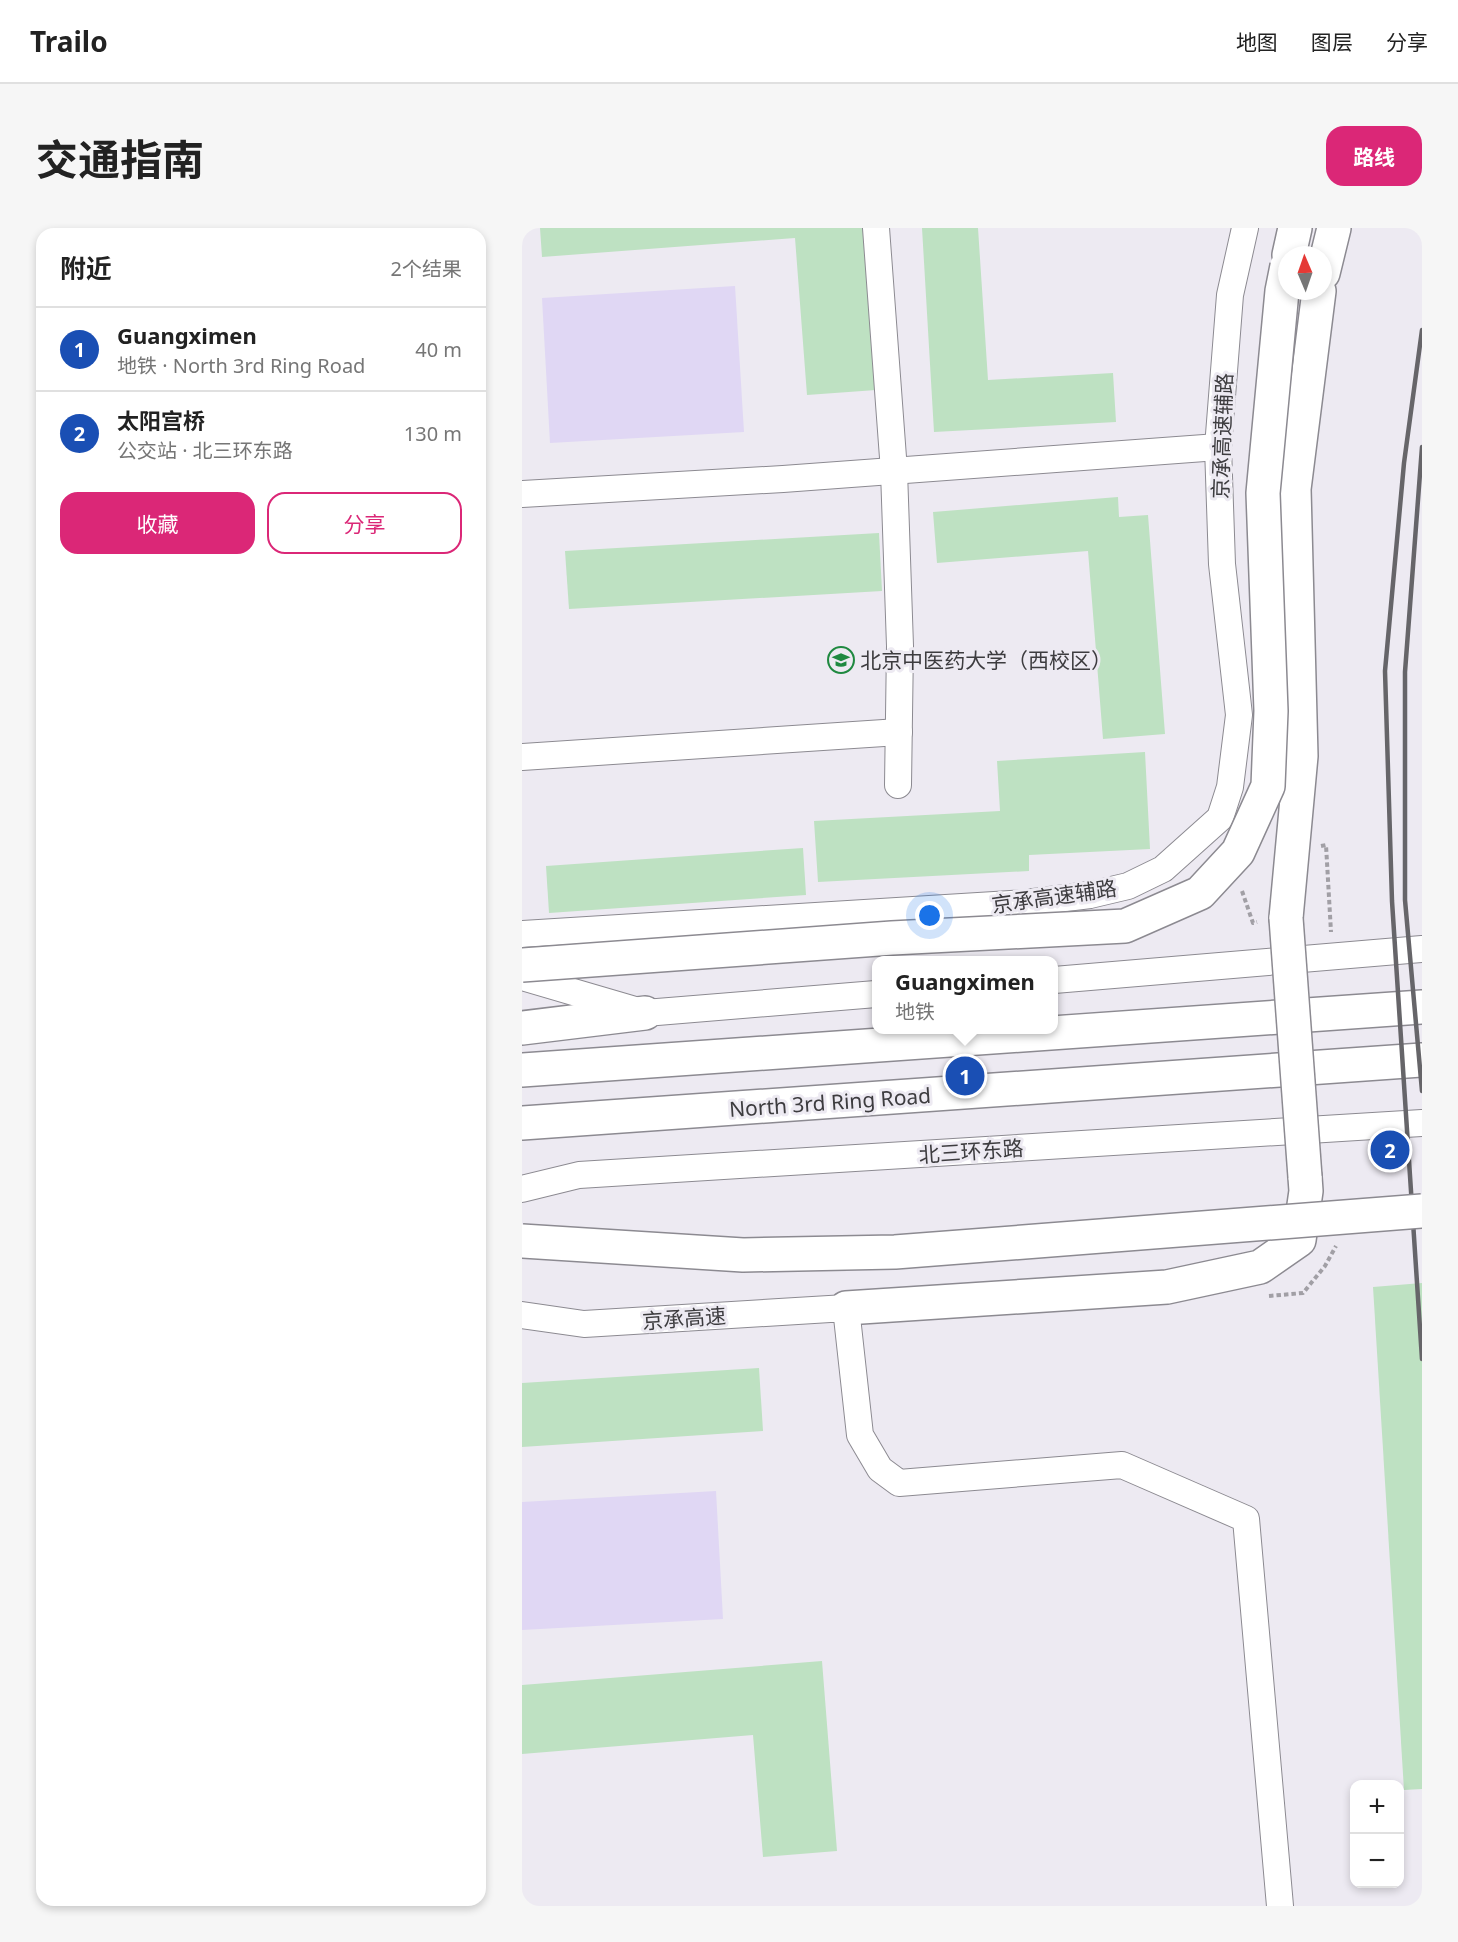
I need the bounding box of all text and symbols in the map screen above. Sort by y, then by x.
text: Trailo [30,22,108,60]
text: 地图 [1236,28,1278,56]
text: 图层 [1311,28,1353,56]
text: 分享 [1386,28,1428,56]
button: 路线 [1326,126,1422,186]
text: 交通指南 [36,130,204,187]
north arrow [1278,246,1332,300]
text: 附近 [60,250,112,286]
text: 2个结果 [391,255,462,282]
text: Guangximen [117,320,257,350]
text: 1 [74,336,85,363]
text: 40 m [415,336,462,363]
text: 地铁 · North 3rd Ring Road [117,352,365,379]
street label: 京承高速辅路 [1206,373,1238,499]
text: 太阳宫桥 [117,405,205,435]
text: 2 [74,420,85,447]
text: 130 m [404,420,462,447]
text: 公交站 · 北三环东路 [117,437,293,464]
button: 收藏 [60,492,255,554]
button: 分享 [267,492,462,554]
school or university icon: 北京中医药大学（西校区） [826,645,856,675]
place label: 北京中医药大学（西校区） [860,646,1112,674]
street label: 京承高速辅路 [990,873,1118,919]
your location [915,901,944,930]
popup [872,956,1058,1034]
text: Guangximen [895,966,1035,996]
text: 地铁 [895,998,935,1025]
pin: 1 [946,1054,984,1098]
street label: North 3rd Ring Road [728,1081,932,1123]
pin: 2 [1370,1128,1410,1172]
street label: 北三环东路 [918,1133,1024,1169]
street label: 京承高速 [641,1301,727,1335]
map controls [1350,1780,1404,1888]
button: + [1350,1780,1404,1834]
button: − [1350,1834,1404,1888]

